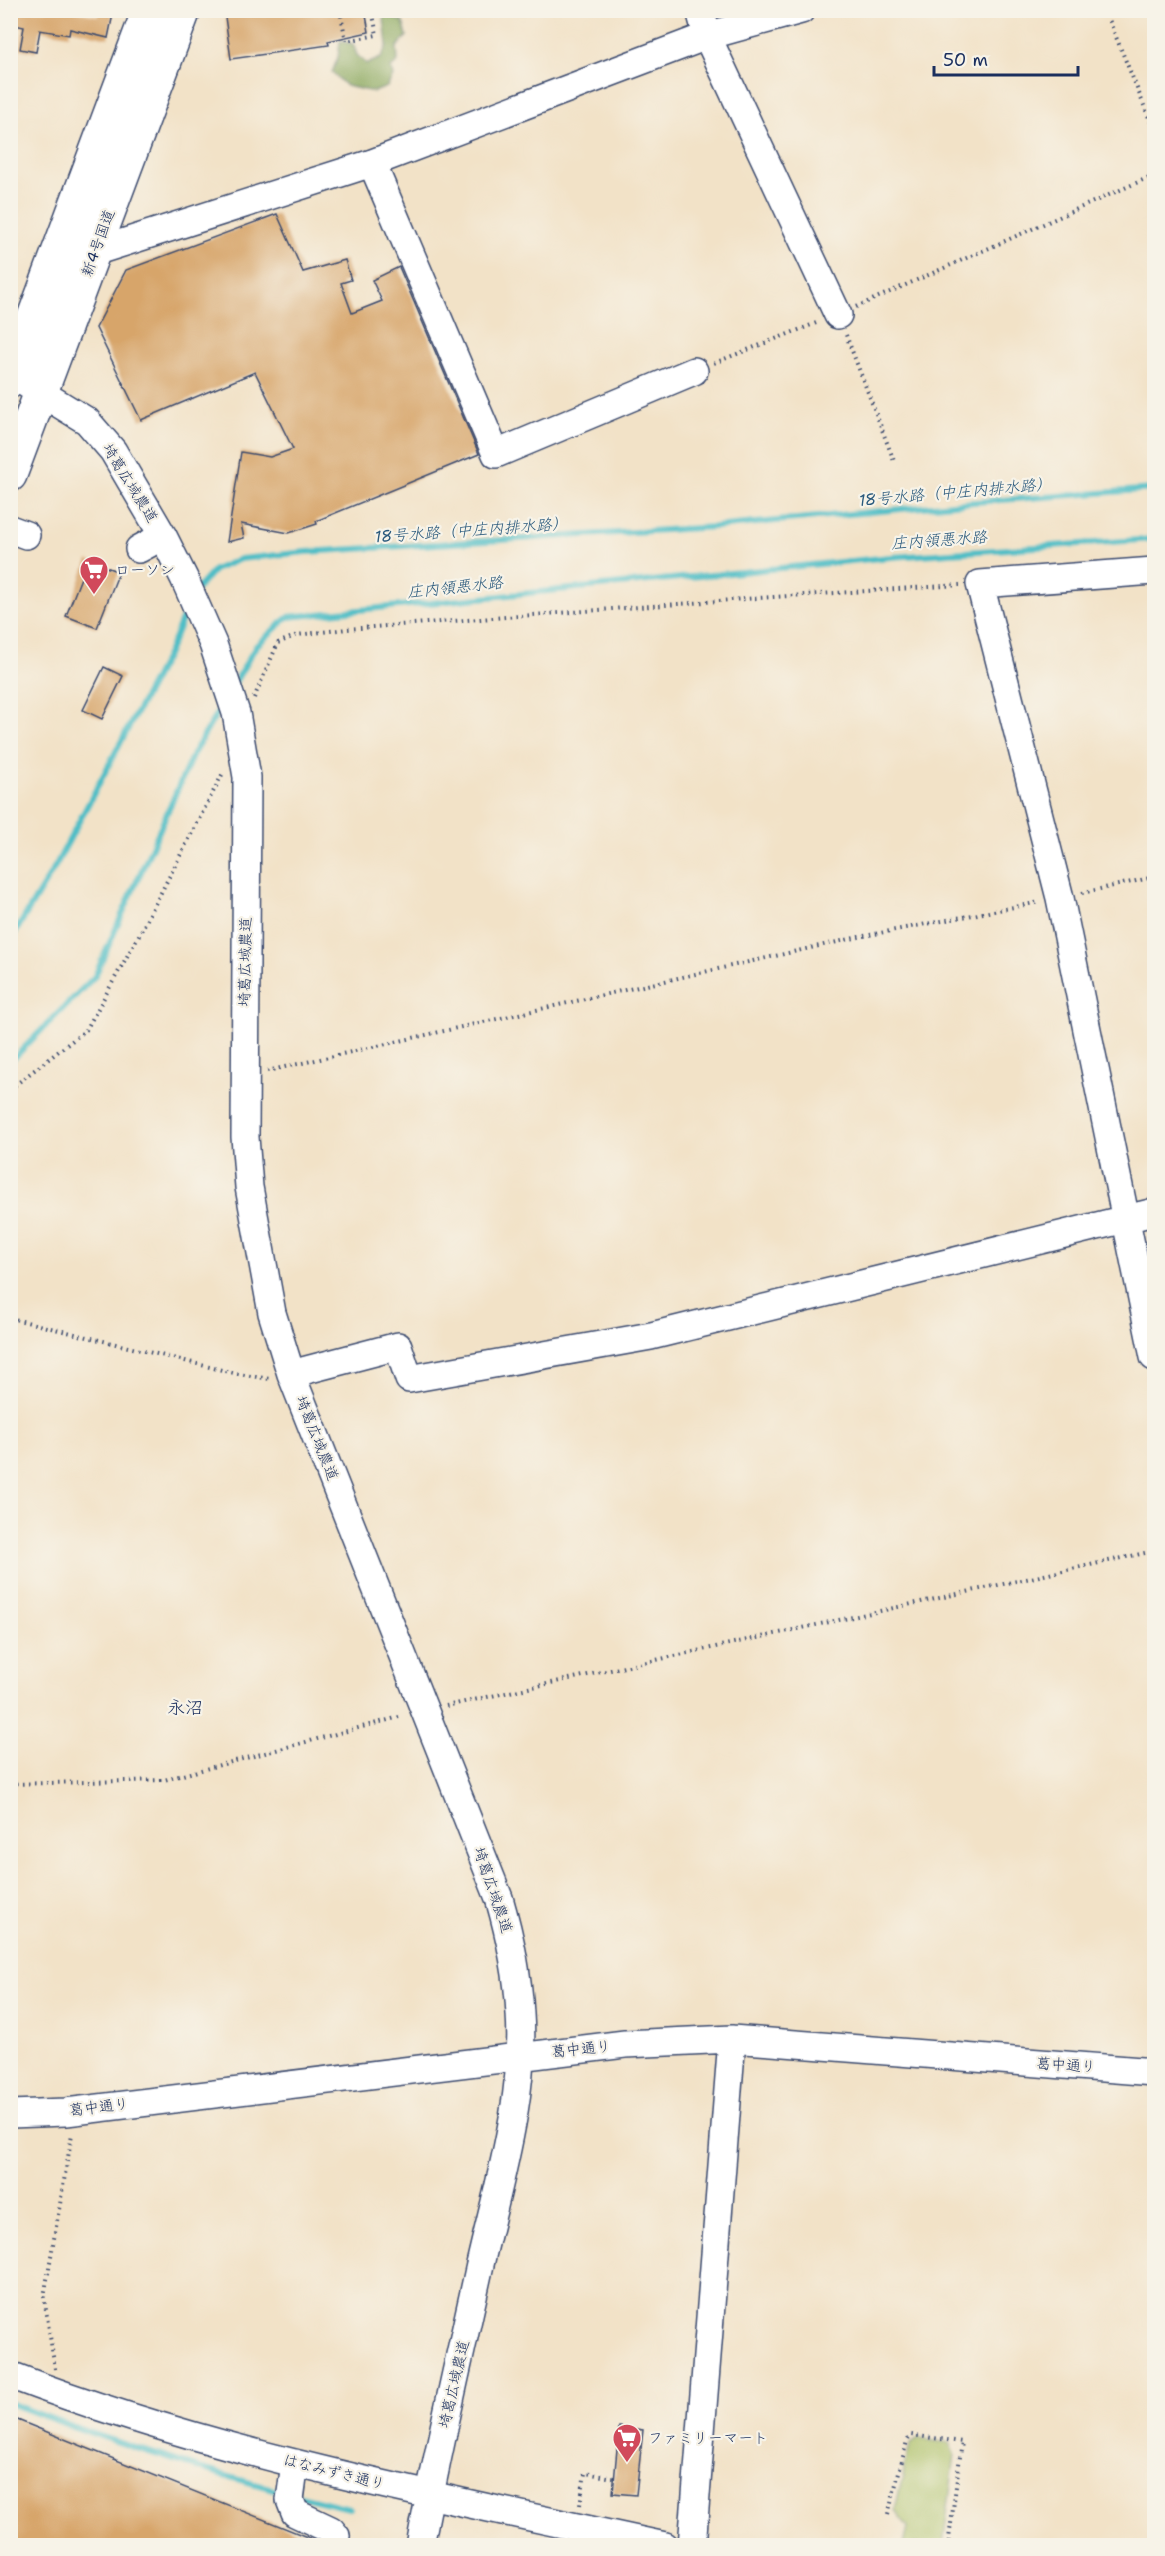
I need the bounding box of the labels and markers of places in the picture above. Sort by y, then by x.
supermarket icon: ローソン [78,554,110,596]
place label: ローソン [115,560,175,580]
supermarket icon: ファミリーマート [611,2422,643,2464]
place label: ファミリーマート [648,2428,768,2448]

